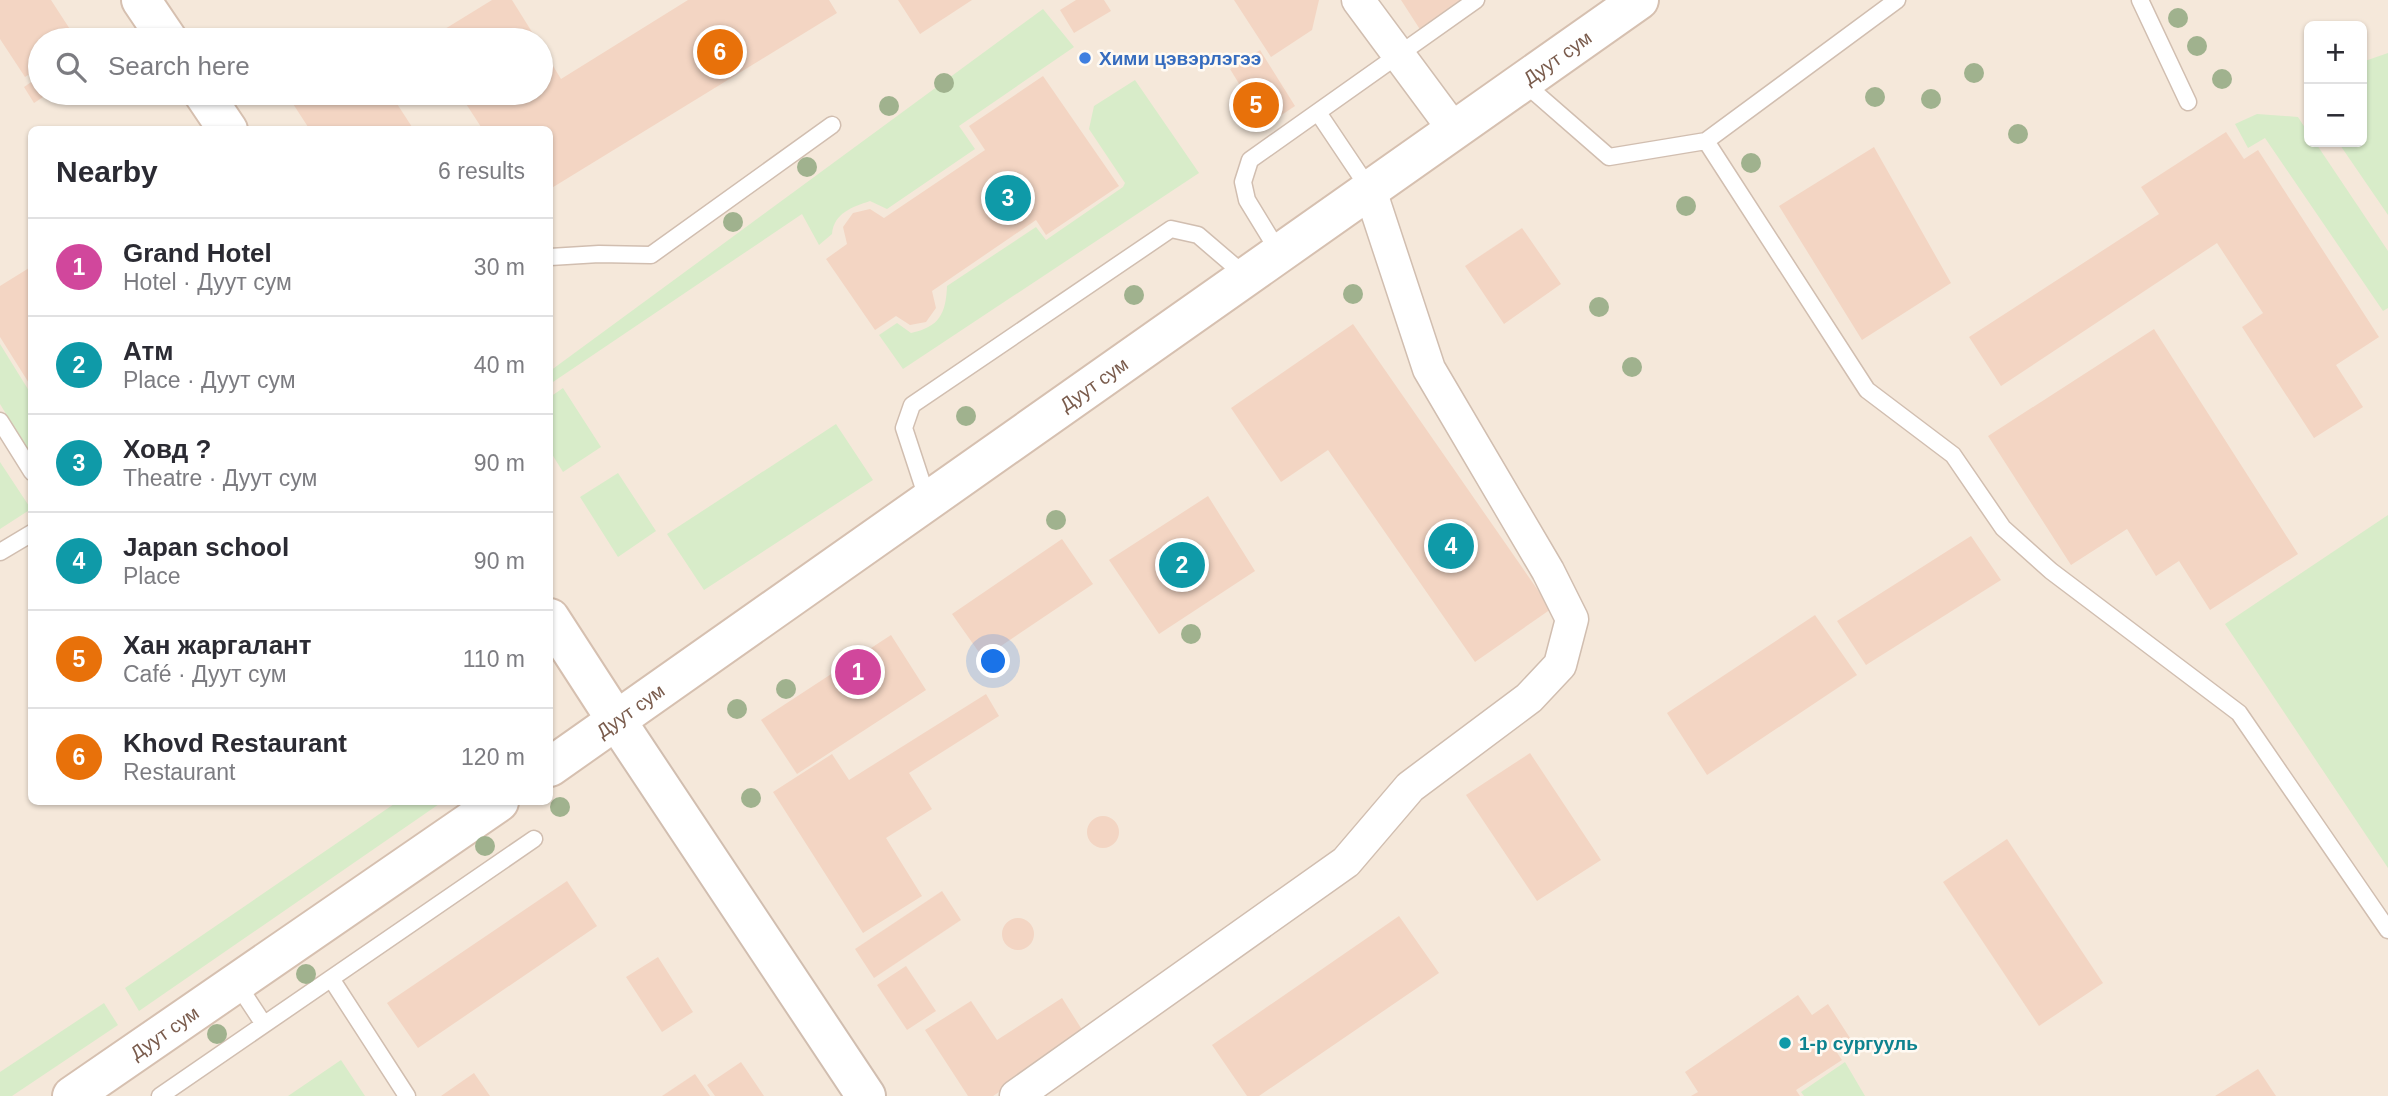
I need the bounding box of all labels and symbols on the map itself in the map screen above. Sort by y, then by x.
pin: 6 [697,26,743,78]
street label: Дуут сум [1519,26,1595,89]
place label: Хими цэвэрлэгээ [1099,48,1261,69]
marker: Хими цэвэрлэгээ [1077,50,1093,66]
pin: 5 [1233,79,1279,131]
pin: 3 [985,172,1031,224]
street label: Дуут сум [1056,353,1132,415]
pin: 4 [1428,520,1474,572]
pin: 2 [1159,539,1205,591]
your location [976,644,1010,678]
pin: 1 [835,646,881,698]
street label: Дуут сум [592,679,668,742]
street label: Дуут сум [126,1002,202,1063]
place label: 1-р сургууль [1799,1033,1918,1054]
marker: 1-р сургууль [1777,1035,1793,1051]

